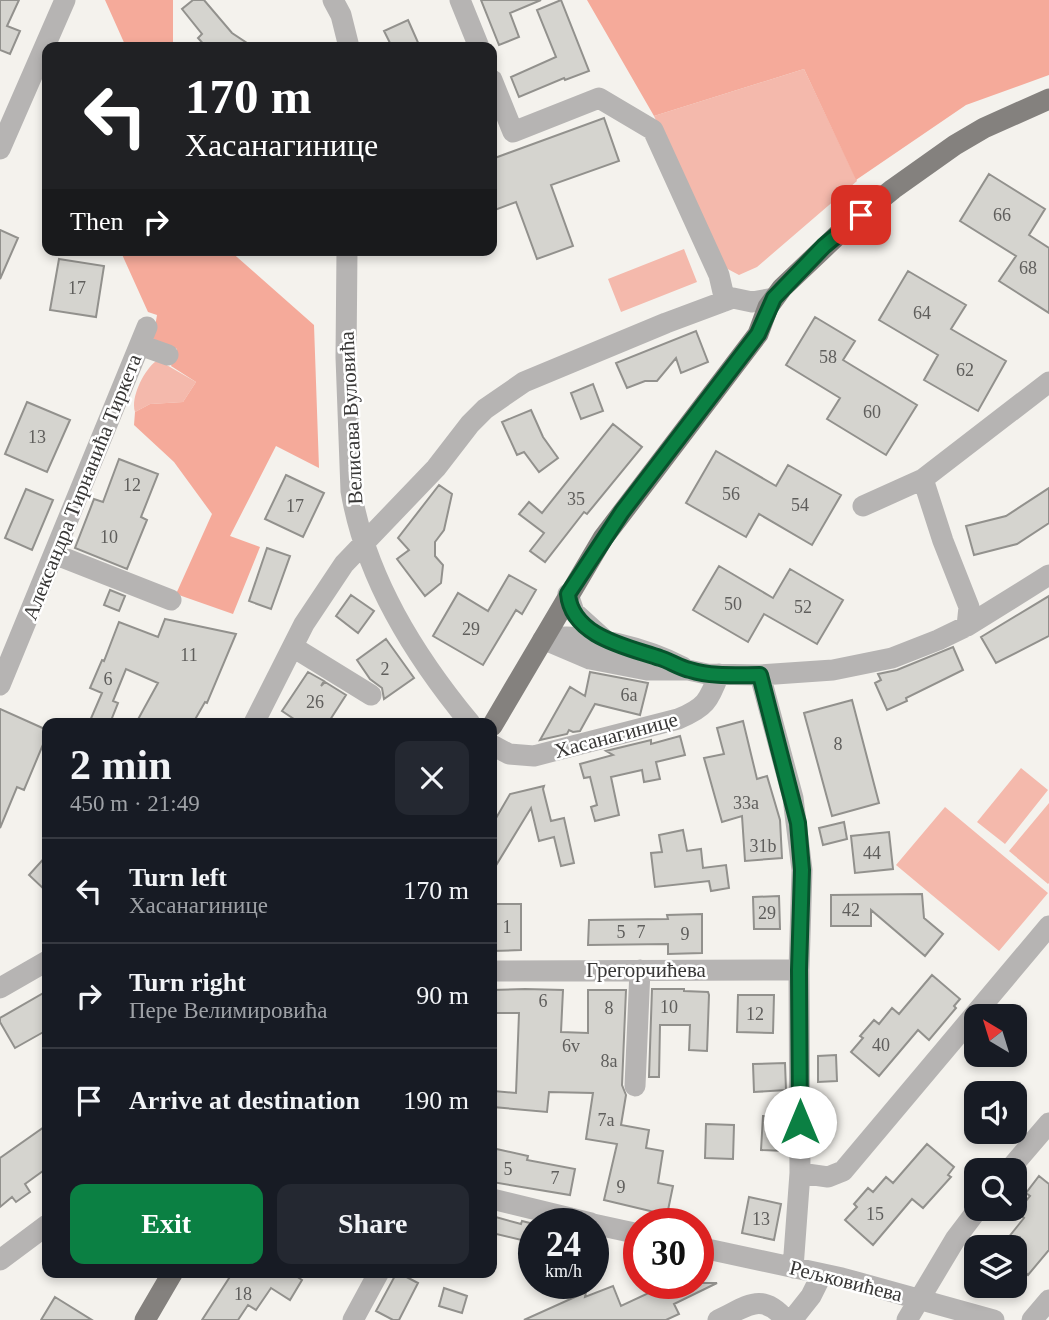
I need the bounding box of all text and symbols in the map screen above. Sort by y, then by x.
text: 170 m [185,69,312,124]
icon: left [70,70,161,161]
text: Хасанагинице [185,127,378,163]
pin [831,185,891,245]
icon: arrive [842,196,880,234]
icon: right [137,203,175,241]
house number: 66 [993,205,1011,225]
text: Then [70,207,123,236]
house number: 68 [1019,258,1037,278]
house number: 17 [68,278,86,298]
house number: 64 [913,303,931,323]
street label: Велисава Вуловића [334,330,368,505]
house number: 58 [819,347,837,367]
street label: Александра Тирнанића Тиркета [18,350,147,623]
house number: 62 [956,360,974,380]
house number: 60 [863,402,881,422]
house number: 13 [28,427,46,447]
house number: 12 [123,475,141,495]
house number: 56 [722,484,740,504]
house number: 35 [567,489,585,509]
house number: 54 [791,495,809,515]
house number: 17 [286,496,304,516]
house number: 10 [100,527,118,547]
house number: 50 [724,594,742,614]
house number: 52 [794,597,812,617]
house number: 29 [462,619,480,639]
house number: 11 [180,645,198,665]
house number: 2 [381,659,390,679]
house number: 6 [104,669,113,689]
house number: 6a [621,685,638,705]
house number: 26 [306,692,324,712]
street label: Хасанагинице [552,707,680,763]
house number: 8 [834,734,843,754]
button: close [395,741,469,815]
text: 2 min [70,742,172,788]
text: 450 m · 21:49 [70,791,200,816]
house number: 33a [733,793,759,813]
house number: 31b [750,836,777,856]
house number: 44 [863,843,881,863]
text: Turn left [129,863,227,892]
icon: left [70,872,108,910]
text: 170 m [403,876,469,905]
text: Хасанагинице [129,893,268,918]
house number: 42 [842,900,860,920]
house number: 29 [758,903,776,923]
house number: 1 [503,917,512,937]
house number: 5 [617,922,626,942]
house number: 7 [637,922,646,942]
house number: 9 [681,924,690,944]
street label: Грегорчићева [586,958,707,982]
text: Turn right [129,968,246,997]
icon: right [70,977,108,1015]
text: 90 m [416,981,469,1010]
house number: 6 [539,991,548,1011]
house number: 10 [660,997,678,1017]
text: Пере Велимировића [129,998,327,1023]
house number: 8 [605,998,614,1018]
house number: 12 [746,1004,764,1024]
north arrow [964,1004,1027,1068]
map controls [964,1004,1027,1298]
house number: 40 [872,1035,890,1055]
house number: 6v [562,1036,580,1056]
house number: 8a [601,1051,618,1071]
button: sound [964,1081,1027,1144]
icon: arrive [70,1082,108,1120]
position arrow [763,1085,837,1159]
text: Arrive at destination [129,1086,360,1115]
text: 190 m [403,1086,469,1115]
house number: 7a [598,1110,615,1130]
button: search [964,1158,1027,1221]
house number: 5 [504,1159,513,1179]
house number: 7 [551,1168,560,1188]
house number: 9 [617,1177,626,1197]
button: Exit [70,1184,263,1264]
button: Share [277,1184,469,1264]
house number: 15 [866,1204,884,1224]
speed limit sign: 30 [623,1208,714,1299]
house number: 13 [752,1209,770,1229]
text: 24 [546,1225,581,1264]
button: layers [964,1235,1027,1298]
street label: Рељковићева [787,1255,906,1307]
text: km/h [545,1261,582,1281]
house number: 18 [234,1284,252,1304]

